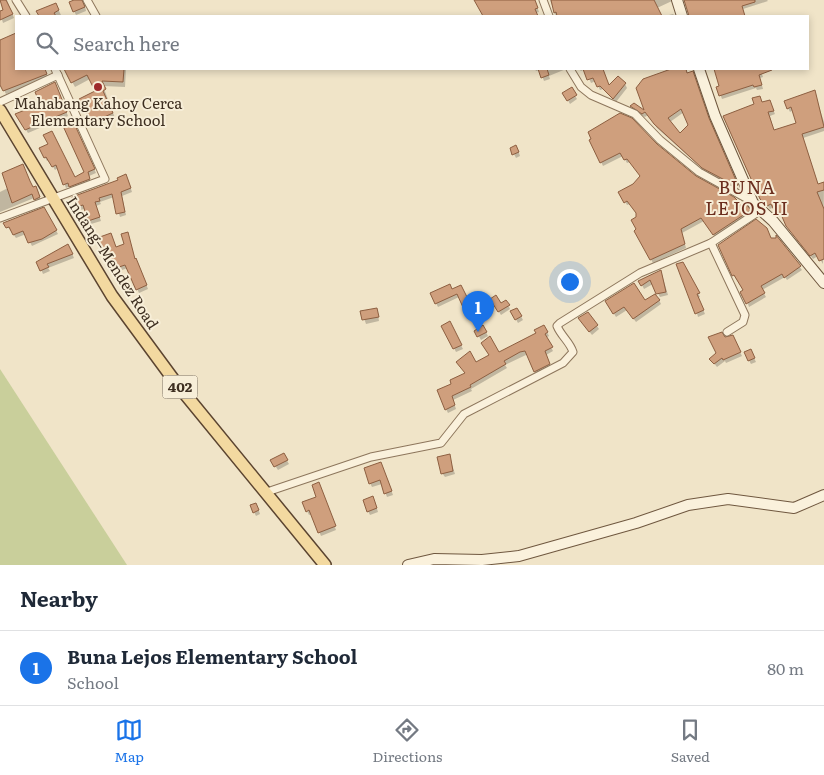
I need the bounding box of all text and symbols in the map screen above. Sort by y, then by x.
search box [15,15,809,70]
icon: search [33,29,61,57]
text: Search here [73,29,180,57]
marker: Mahabang Kahoy Cerca Elementary School [92,81,104,93]
place label: Mahabang Kahoy Cerca Elementary School [14,91,183,131]
district label: BUNA LEJOS II [705,173,789,221]
street label: Indang–Mendez Road [62,191,165,333]
your location [557,269,583,295]
pin: 1 [462,291,494,332]
road number: 402 [162,376,198,398]
text: Nearby [20,582,98,613]
text: Buna Lejos Elementary School [67,642,357,670]
text: 1 [33,656,39,680]
text: 80 m [767,656,804,680]
text: School [67,670,119,694]
tab: Map [114,716,144,766]
tab: Directions [372,716,442,766]
tab: Saved [671,716,710,766]

